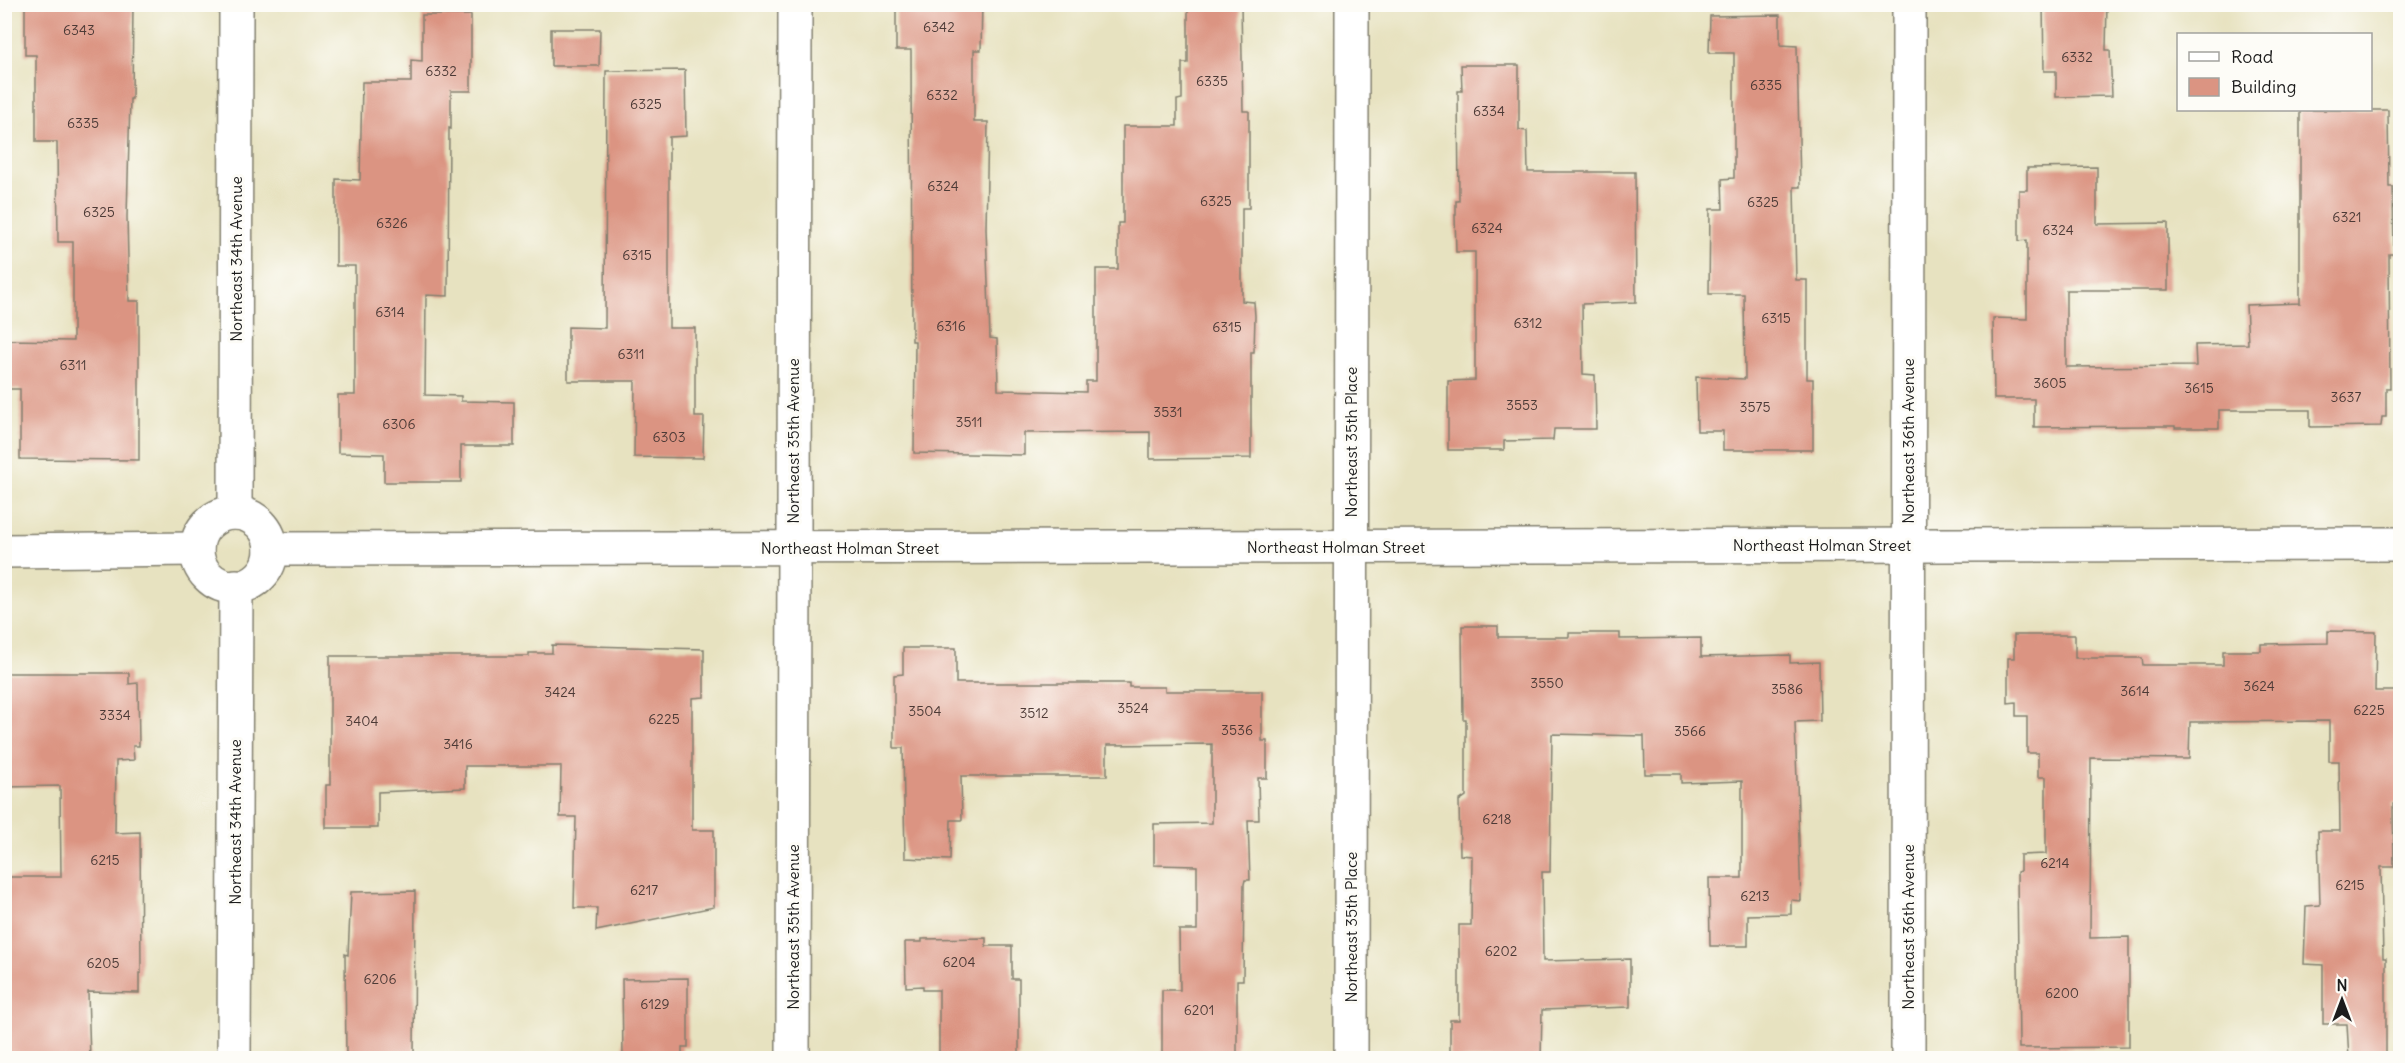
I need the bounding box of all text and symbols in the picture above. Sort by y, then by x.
house number: 6342 [923,18,955,36]
house number: 6343 [63,21,95,39]
legend [2177,33,2372,111]
text: Road [2231,45,2274,68]
house number: 6332 [2061,48,2093,66]
house number: 6332 [425,62,457,80]
house number: 6335 [1196,72,1228,90]
text: Building [2231,75,2296,98]
house number: 6335 [1750,76,1782,94]
house number: 6332 [926,86,958,104]
house number: 6325 [630,95,662,113]
house number: 6334 [1473,102,1505,120]
house number: 6335 [67,114,99,132]
street label: Northeast 34th Avenue [226,176,246,342]
house number: 6324 [927,177,959,195]
house number: 6325 [1200,192,1232,210]
house number: 6325 [1747,193,1779,211]
house number: 6325 [83,203,115,221]
house number: 6321 [2332,208,2362,226]
house number: 6326 [376,214,408,232]
house number: 6324 [1471,219,1503,237]
house number: 6324 [2042,221,2074,239]
house number: 6315 [622,246,652,264]
house number: 6314 [375,303,405,321]
house number: 6315 [1761,309,1791,327]
house number: 6312 [1513,314,1543,332]
house number: 6316 [936,317,966,335]
house number: 6315 [1212,318,1242,336]
house number: 6311 [618,345,645,363]
house number: 6311 [60,356,87,374]
street label: Northeast 35th Avenue [783,358,803,524]
street label: Northeast 36th Avenue [1898,358,1918,524]
street label: Northeast 35th Place [1341,367,1361,517]
house number: 3605 [2033,374,2067,392]
house number: 3615 [2184,379,2214,397]
house number: 3637 [2331,388,2362,406]
house number: 3553 [1506,396,1538,414]
house number: 3575 [1740,398,1770,416]
house number: 3531 [1153,403,1183,421]
house number: 3511 [955,413,983,431]
house number: 6306 [382,415,416,433]
house number: 6303 [652,428,686,446]
street label: Northeast Holman Street [1733,535,1912,555]
street label: Northeast Holman Street [1247,537,1426,557]
street label: Northeast Holman Street [761,538,940,558]
house number: 3550 [1530,674,1564,692]
house number: 3624 [2243,677,2275,695]
house number: 3586 [1771,680,1803,698]
house number: 3614 [2120,682,2150,700]
house number: 3424 [544,683,576,701]
house number: 3524 [1117,699,1149,717]
house number: 6225 [2353,701,2385,719]
house number: 3504 [908,702,942,720]
house number: 3512 [1019,704,1049,722]
house number: 3334 [99,706,131,724]
house number: 6225 [648,710,680,728]
house number: 3404 [345,712,379,730]
house number: 3536 [1221,721,1253,739]
house number: 3566 [1674,722,1706,740]
house number: 3416 [443,735,473,753]
street label: Northeast 34th Avenue [225,739,245,905]
house number: 6218 [1482,810,1512,828]
street label: Northeast 35th Avenue [783,844,803,1010]
street label: Northeast 36th Avenue [1898,844,1918,1010]
house number: 6215 [90,851,120,869]
street label: Northeast 35th Place [1341,852,1361,1002]
house number: 6214 [2040,854,2070,872]
house number: 6215 [2335,876,2365,894]
house number: 6217 [630,881,658,899]
house number: 6213 [1740,887,1770,905]
house number: 6202 [1485,942,1518,960]
house number: 6204 [942,953,976,971]
house number: 6205 [86,954,120,972]
house number: 6206 [363,970,397,988]
north arrow [2312,970,2372,1030]
text: N [2336,975,2348,995]
house number: 6200 [2045,984,2079,1002]
house number: 6129 [640,995,670,1013]
house number: 6201 [1184,1001,1214,1019]

